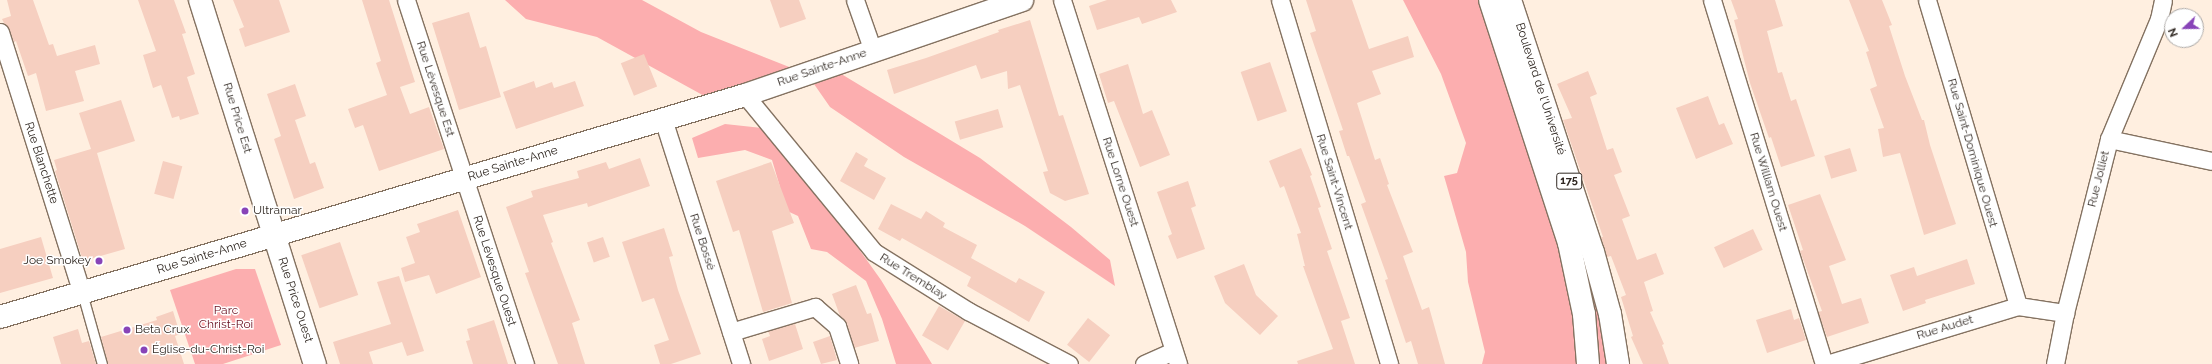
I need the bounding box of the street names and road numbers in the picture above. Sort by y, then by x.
street label: Boulevard de l'Université [1512,21,1568,157]
street label: Rue Lévesque Est [413,39,457,139]
street label: Rue Sainte-Anne [775,46,869,90]
street label: Rue Saint-Dominique Ouest [1944,77,2000,229]
street label: Rue Price Est [219,81,255,155]
street label: Rue Blanchette [21,120,61,206]
street label: Rue William Ouest [1746,131,1790,233]
street label: Rue Saint-Vincent [1313,132,1355,232]
street label: Rue Lorne Ouest [1099,135,1141,229]
street label: Rue Sainte-Anne [466,143,560,185]
street label: Rue Jolliet [2085,149,2113,209]
road number: 175 [1556,172,1582,190]
street label: Rue Bossé [686,212,718,272]
street label: Rue Lévesque Ouest [469,214,519,328]
street label: Rue Sainte-Anne [155,236,249,278]
street label: Rue Tremblay [877,251,949,303]
street label: Rue Price Ouest [274,256,316,344]
street label: Rue Audet [1915,313,1975,343]

